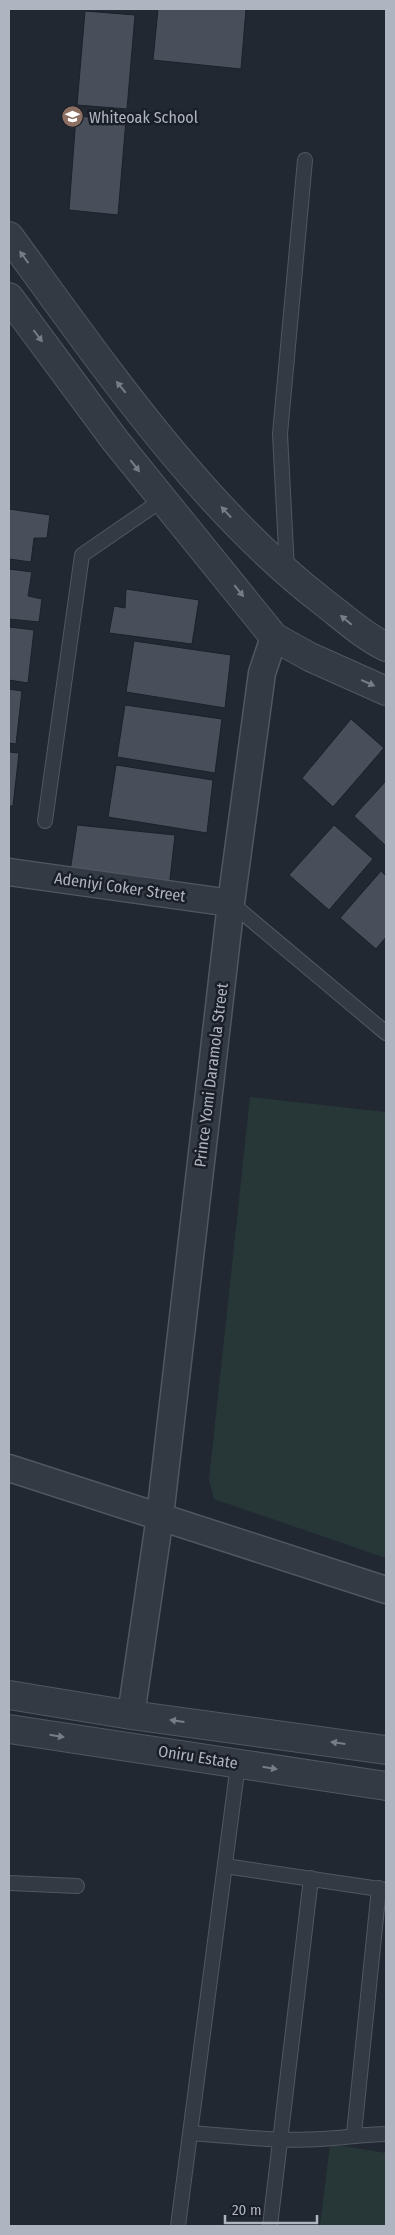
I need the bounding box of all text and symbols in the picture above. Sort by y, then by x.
school or university icon: Whiteoak School [61,105,85,129]
place label: Whiteoak School [89,108,198,127]
one-way arrow [19,250,29,264]
one-way arrow [33,329,44,342]
one-way arrow [116,381,127,394]
one-way arrow [130,459,140,473]
one-way arrow [220,506,232,518]
one-way arrow [233,584,244,597]
one-way arrow [340,615,353,626]
one-way arrow [361,680,375,688]
street label: Adeniyi Coker Street [53,868,188,906]
street label: Prince Yomi Daramola Street [190,981,232,1168]
one-way arrow [169,1717,185,1725]
one-way arrow [49,1733,65,1741]
one-way arrow [330,1739,346,1747]
street label: Oniru Estate [157,1741,239,1773]
one-way arrow [262,1765,278,1773]
scale bar [225,2192,318,2224]
text: 20 m [232,2201,262,2219]

